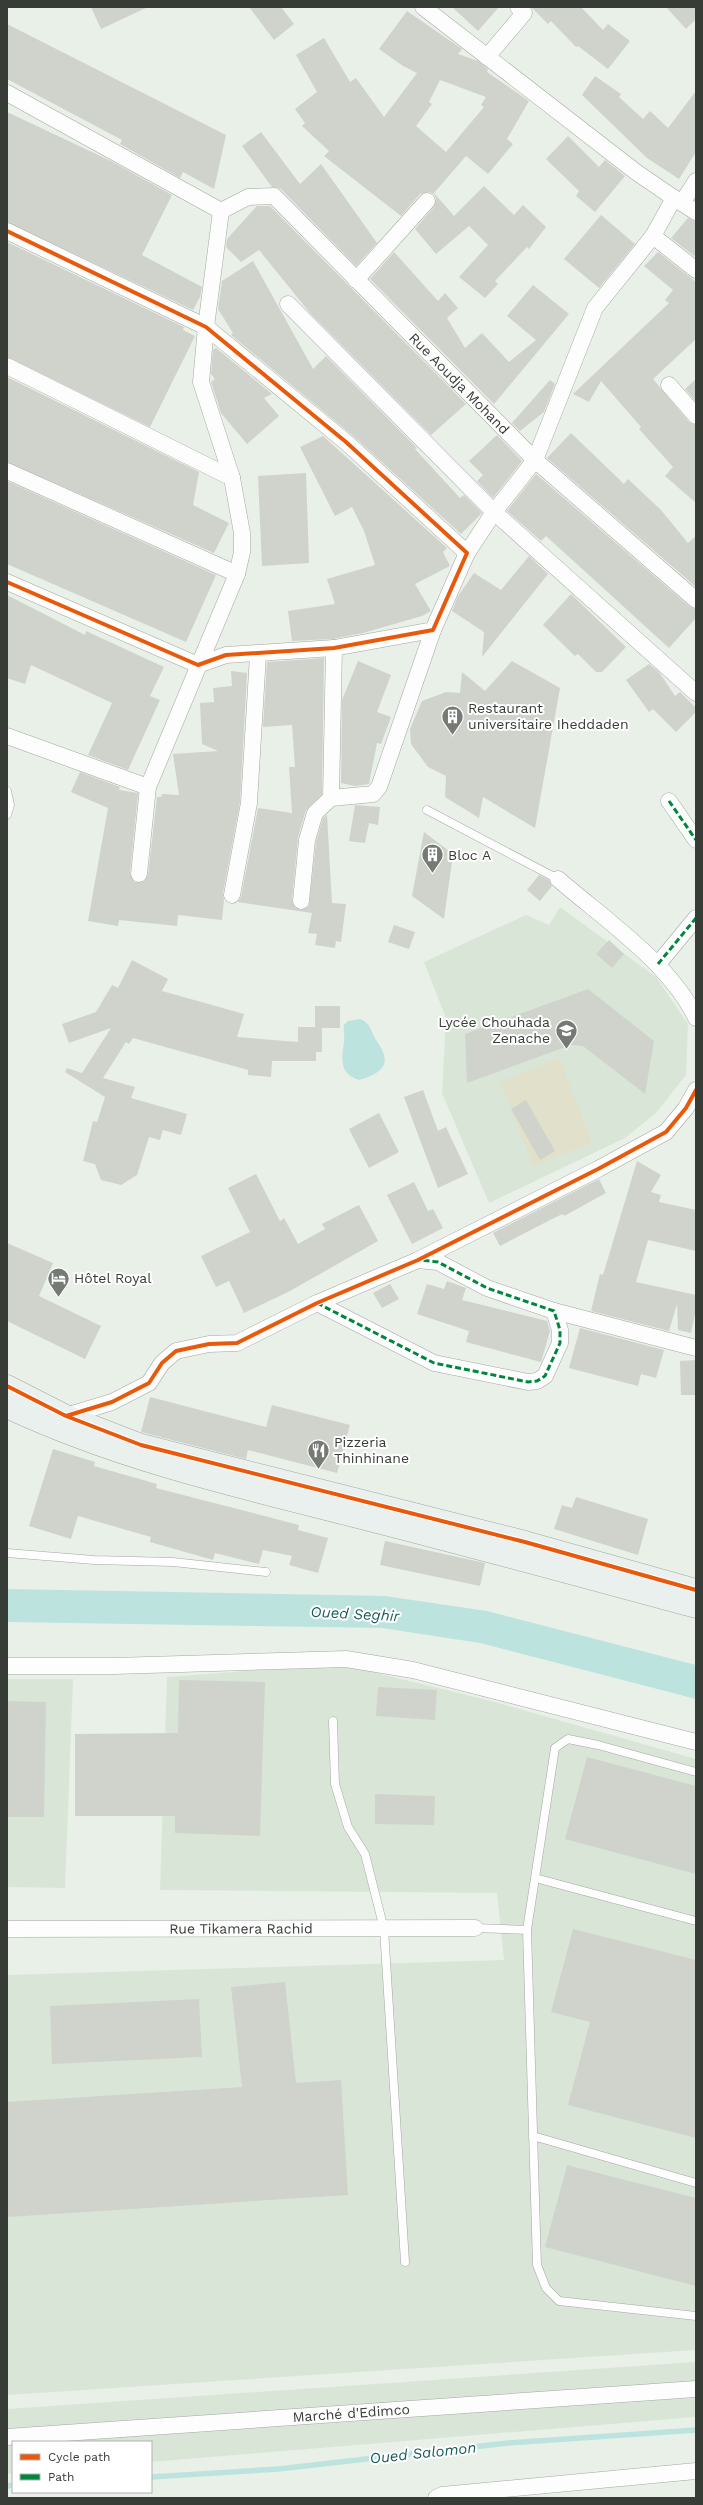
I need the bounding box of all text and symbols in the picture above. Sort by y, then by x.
street label: Rue Aoudja Mohand [406,330,513,437]
place label: Restaurant universitaire Iheddaden [468,700,629,732]
building icon: Restaurant universitaire Iheddaden [439,703,465,736]
building icon: Bloc A [420,842,446,875]
place label: Bloc A [448,847,491,863]
place label: Lycée Chouhada Zenache [438,1014,550,1046]
school or university icon: Lycée Chouhada Zenache [553,1017,579,1050]
hotel icon: Hôtel Royal [46,1265,72,1298]
place label: Hôtel Royal [74,1270,152,1286]
place label: Pizzeria Thinhinane [334,1434,409,1466]
restaurant icon: Pizzeria Thinhinane [305,1437,331,1470]
water label: Oued Seghir [310,1603,401,1625]
street label: Rue Tikamera Rachid [169,1920,313,1937]
street label: Marché d'Edimco [292,2401,410,2425]
water label: Oued Salomon [369,2438,477,2468]
legend [12,2441,152,2493]
text: Cycle path [48,2450,110,2464]
text: Path [48,2470,74,2484]

